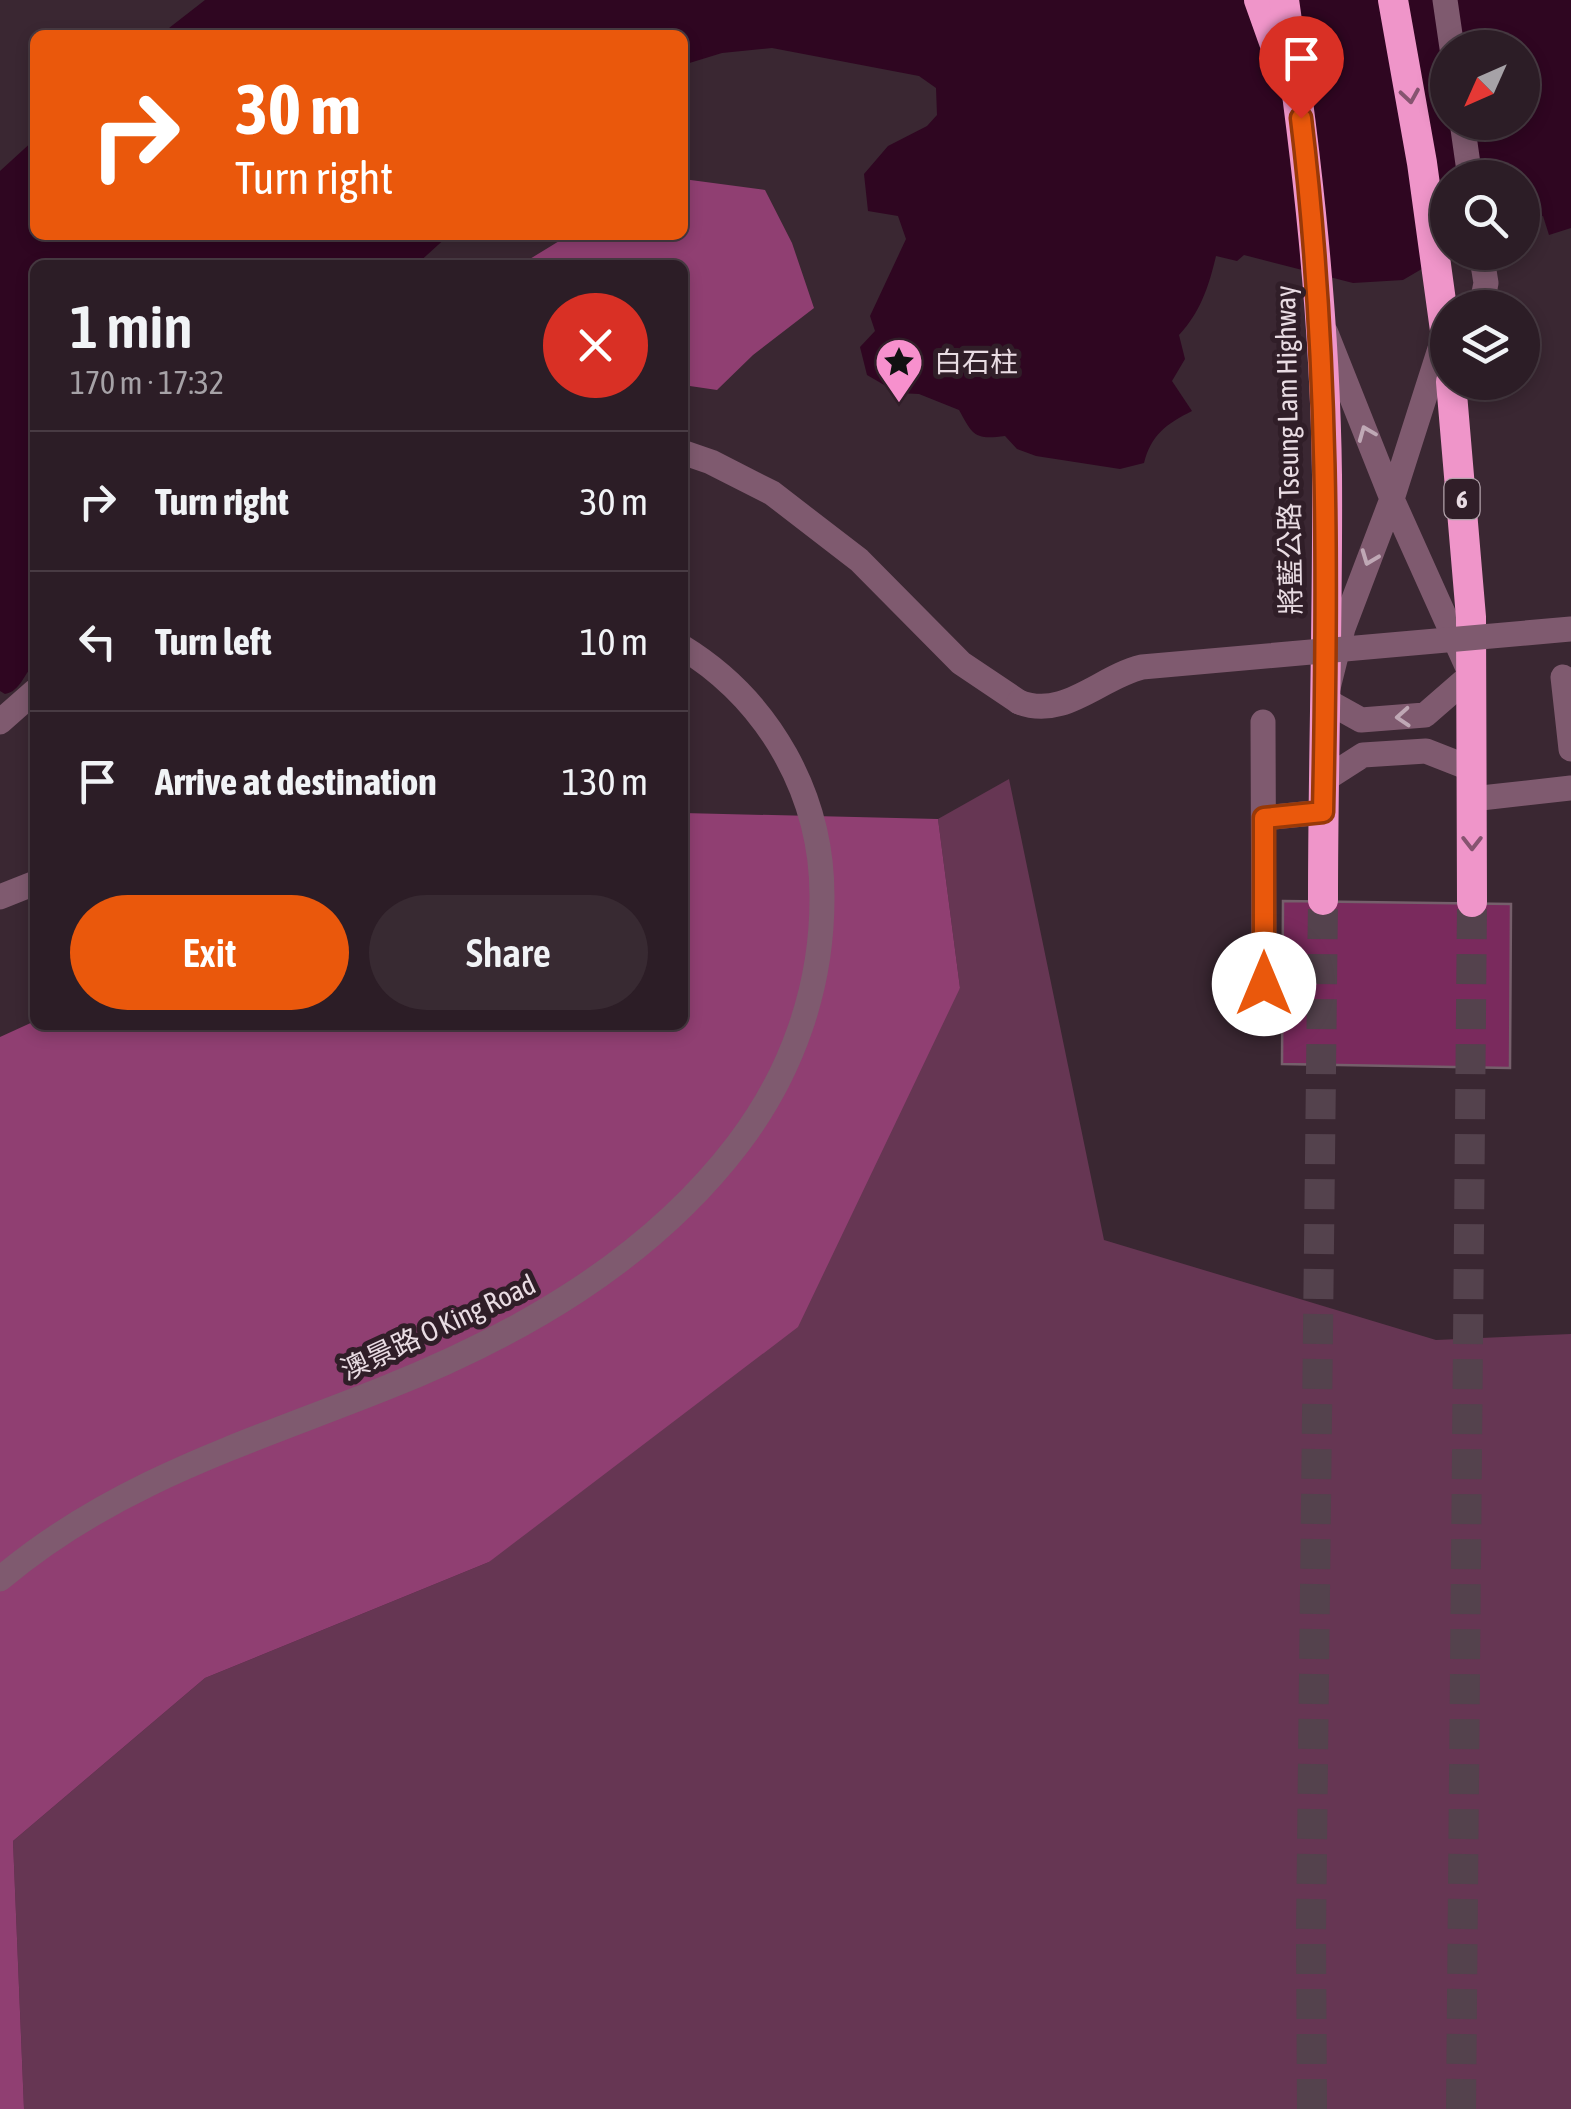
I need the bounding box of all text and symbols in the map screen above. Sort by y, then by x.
pin [1259,16,1344,119]
north arrow [1430,30,1540,140]
map controls [1430,30,1540,400]
icon: arrive [1274,31,1329,86]
text: 30 m [235,69,361,149]
icon: right [70,70,200,200]
one-way arrow [1399,88,1420,104]
text: Turn right [235,152,393,204]
button: search [1430,160,1540,270]
street label: 將藍公路 Tseung Lam Highway [1269,285,1307,615]
button: layers [1430,290,1540,400]
text: 1 min [70,292,193,361]
button: close [543,293,648,398]
place icon: 白石柱 [873,336,925,404]
place label: 白石柱 [934,346,1018,378]
text: 170 m · 17:32 [70,364,224,401]
one-way arrow [1357,425,1377,442]
icon: right [70,474,125,529]
road number: 6 [1444,479,1480,519]
text: Turn right [155,480,289,523]
text: 30 m [580,480,648,523]
one-way arrow [1361,549,1381,566]
icon: left [70,614,125,669]
text: Turn left [155,620,271,663]
text: 10 m [580,620,648,663]
one-way arrow [1394,705,1410,727]
icon: arrive [70,754,125,809]
text: Arrive at destination [155,760,437,803]
text: 130 m [562,760,648,803]
one-way arrow [1461,836,1483,851]
button: Exit [70,895,349,1010]
button: Share [369,895,648,1010]
position arrow [1212,932,1316,1036]
street label: 澳景路 O King Road [336,1268,540,1386]

